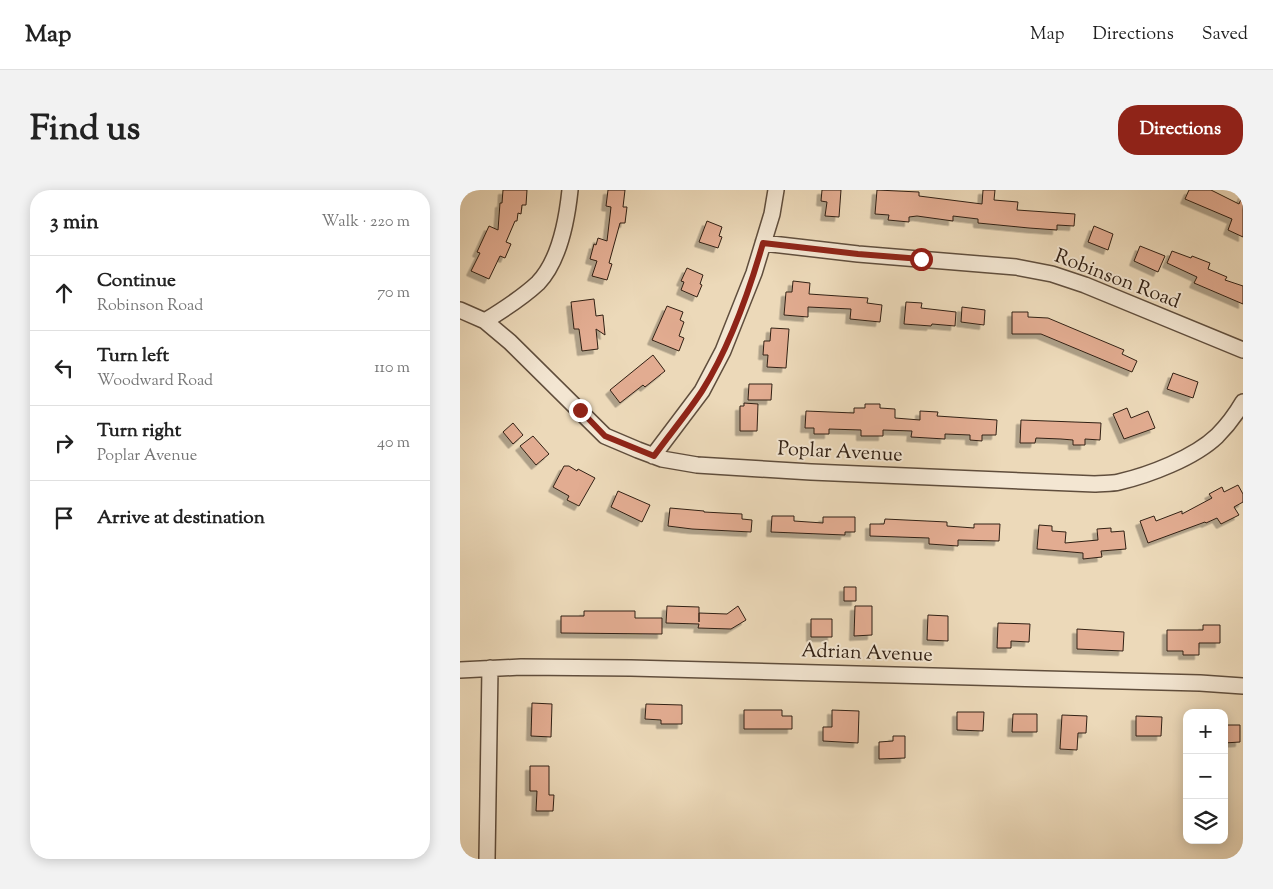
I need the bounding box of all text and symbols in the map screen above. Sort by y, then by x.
text: Map [25,18,71,52]
text: Map [1030,22,1065,48]
text: Directions [1093,22,1174,48]
text: Saved [1202,22,1248,48]
text: Find us [30,105,140,156]
button: Directions [1118,105,1243,155]
text: 3 min [50,208,99,238]
text: Walk · 220 m [322,211,410,234]
street label: Robinson Road [1050,243,1184,317]
route start [910,248,933,271]
text: Continue [97,268,176,295]
icon: ahead [50,279,78,307]
text: 70 m [377,282,410,305]
text: Robinson Road [97,295,203,318]
text: Turn left [97,343,169,370]
icon: left [50,354,78,382]
text: 110 m [374,357,410,380]
text: Woodward Road [97,370,213,393]
route end [569,399,592,422]
text: Turn right [97,418,181,445]
icon: right [50,429,78,457]
text: 40 m [377,432,410,455]
street label: Poplar Avenue [777,435,903,471]
text: Poplar Avenue [97,445,197,468]
icon: arrive [50,504,78,532]
text: Arrive at destination [97,505,265,532]
street label: Adrian Avenue [801,637,933,671]
map controls [1183,709,1228,844]
button: + [1183,709,1228,754]
button: − [1183,754,1228,799]
button: layers [1183,799,1228,844]

